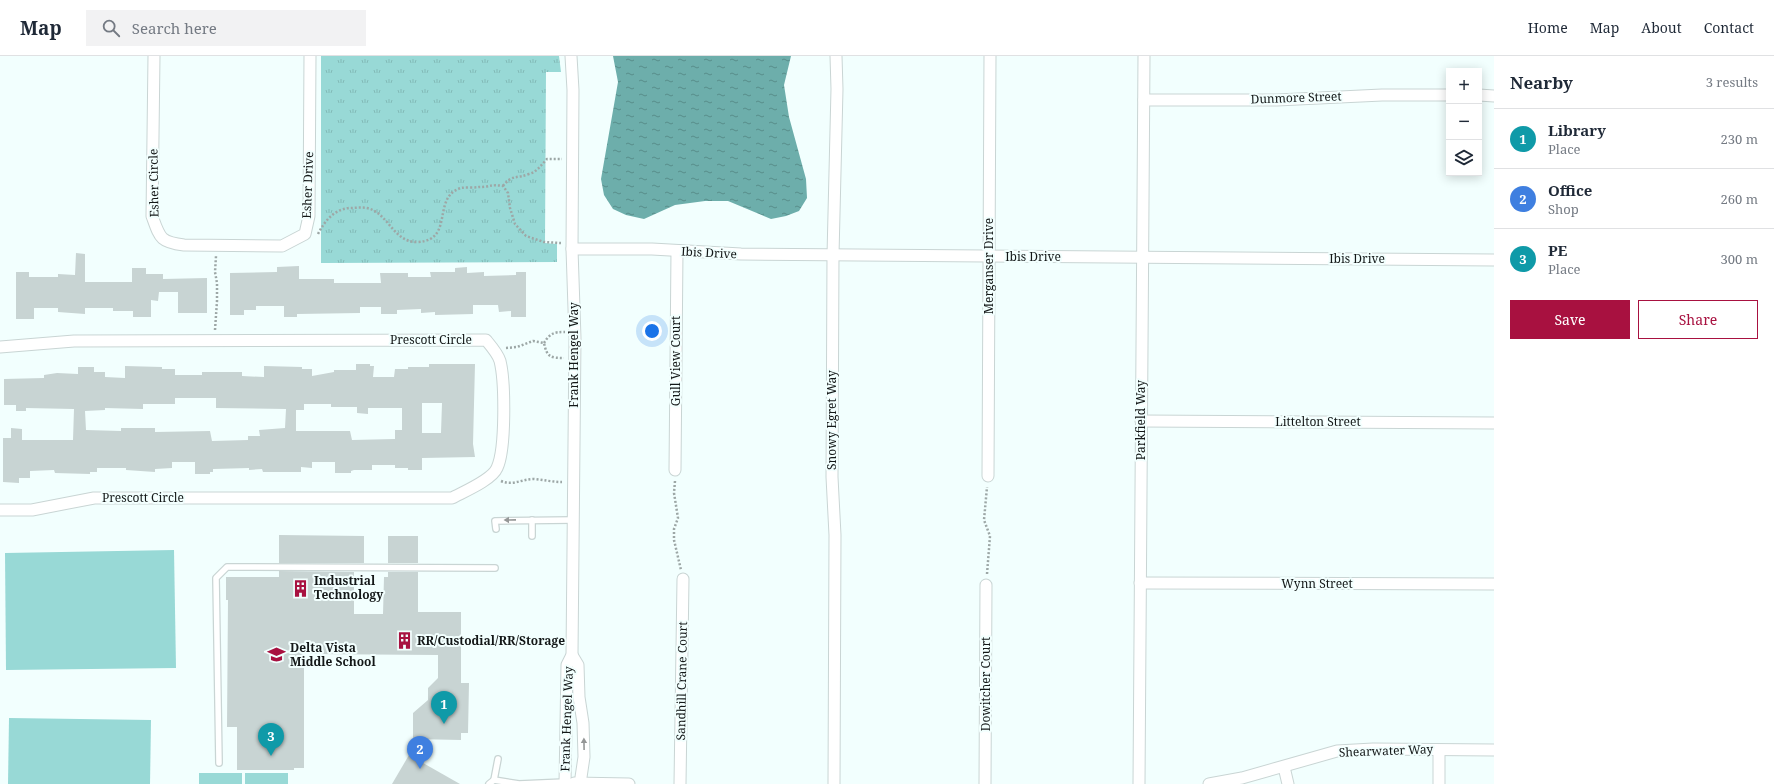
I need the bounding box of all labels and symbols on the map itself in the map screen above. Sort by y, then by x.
street label: Dunmore Street [1250,87,1342,108]
street label: Esher Circle [144,149,163,217]
street label: Esher Drive [298,151,317,219]
street label: Merganser Drive [980,218,997,314]
street label: Ibis Drive [681,243,737,262]
street label: Ibis Drive [1005,248,1061,265]
street label: Ibis Drive [1329,250,1385,267]
street label: Frank Hengel Way [565,302,582,408]
street label: Gull View Court [667,316,684,406]
your location [642,321,662,341]
street label: Prescott Circle [390,331,472,348]
street label: Snowy Egret Way [823,370,840,470]
street label: Parkfield Way [1132,380,1149,460]
street label: Littelton Street [1275,413,1361,430]
street label: Prescott Circle [102,489,184,506]
one-way arrow [503,517,516,523]
place label: Industrial Technology [314,572,383,603]
street label: Wynn Street [1281,575,1353,592]
building icon: Industrial Technology [291,578,311,598]
street label: Sandhill Crane Court [672,621,691,741]
building icon: RR/Custodial/RR/Storage [394,631,414,651]
place label: RR/Custodial/RR/Storage [417,632,565,649]
street label: Dowitcher Court [977,637,994,731]
place label: Delta Vista Middle School [290,639,376,670]
school or university icon: Delta Vista Middle School [267,645,287,665]
street label: Frank Hengel Way [556,666,577,772]
pin: 1 [431,691,457,724]
pin: 3 [258,723,284,756]
pin: 2 [407,736,433,769]
one-way arrow [580,738,587,750]
street label: Shearwater Way [1338,740,1434,761]

